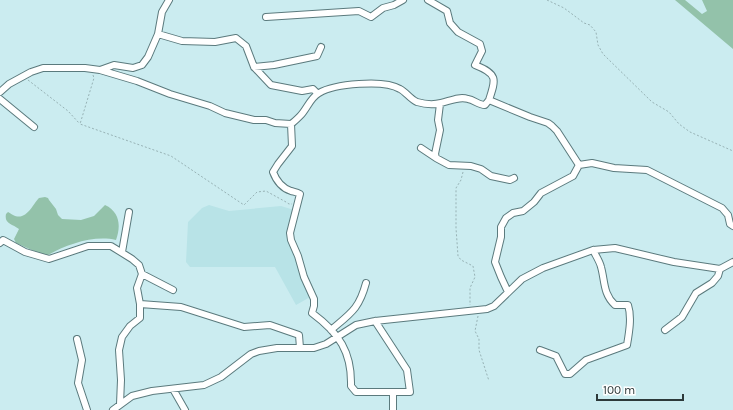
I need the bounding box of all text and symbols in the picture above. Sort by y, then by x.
scale bar [597,376,683,402]
text: 100 m [603,383,635,397]

